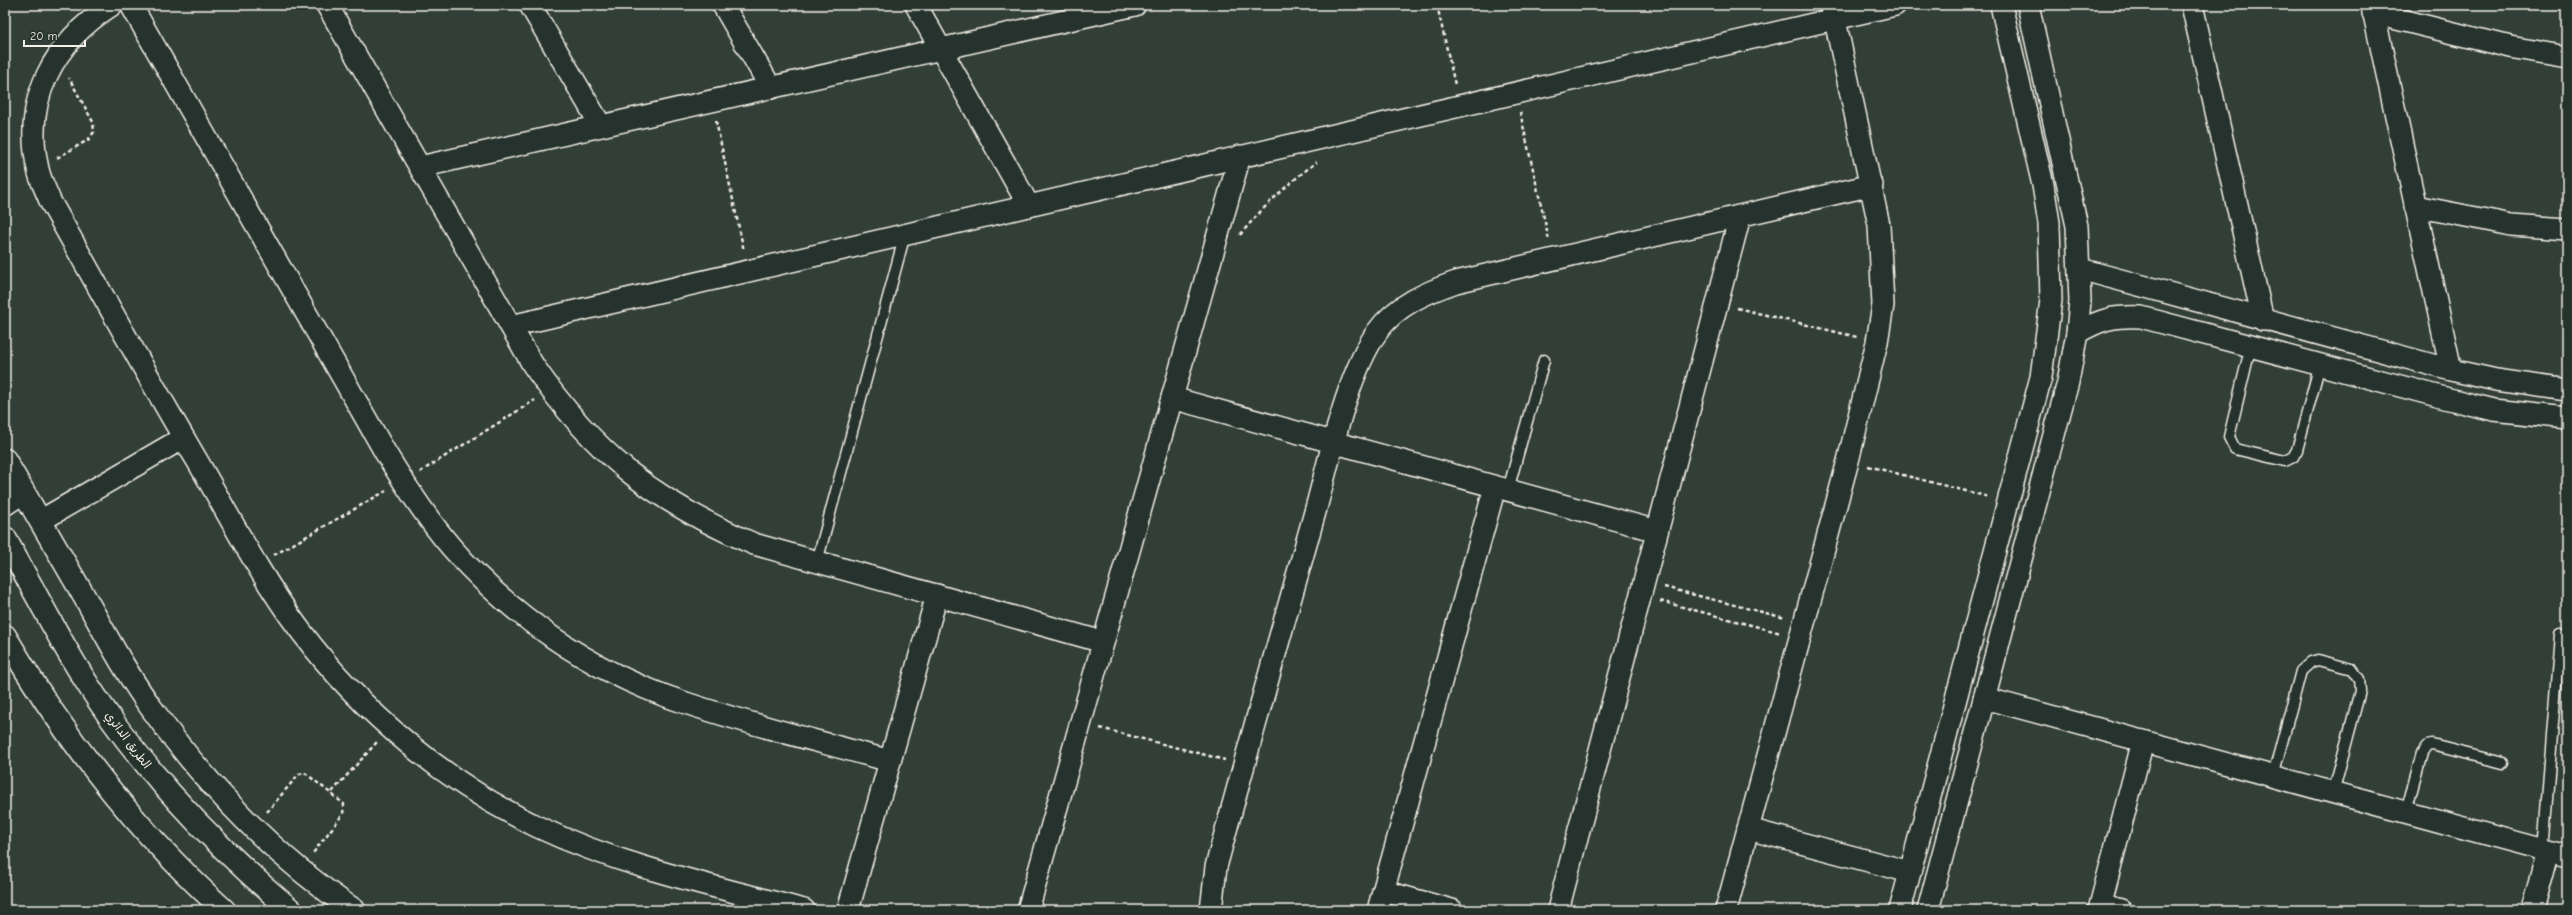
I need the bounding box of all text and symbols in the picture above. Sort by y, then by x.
scale bar [24,22,85,48]
text: 20 m [30,29,58,43]
street label: الطريق الدائري [100,709,154,773]

